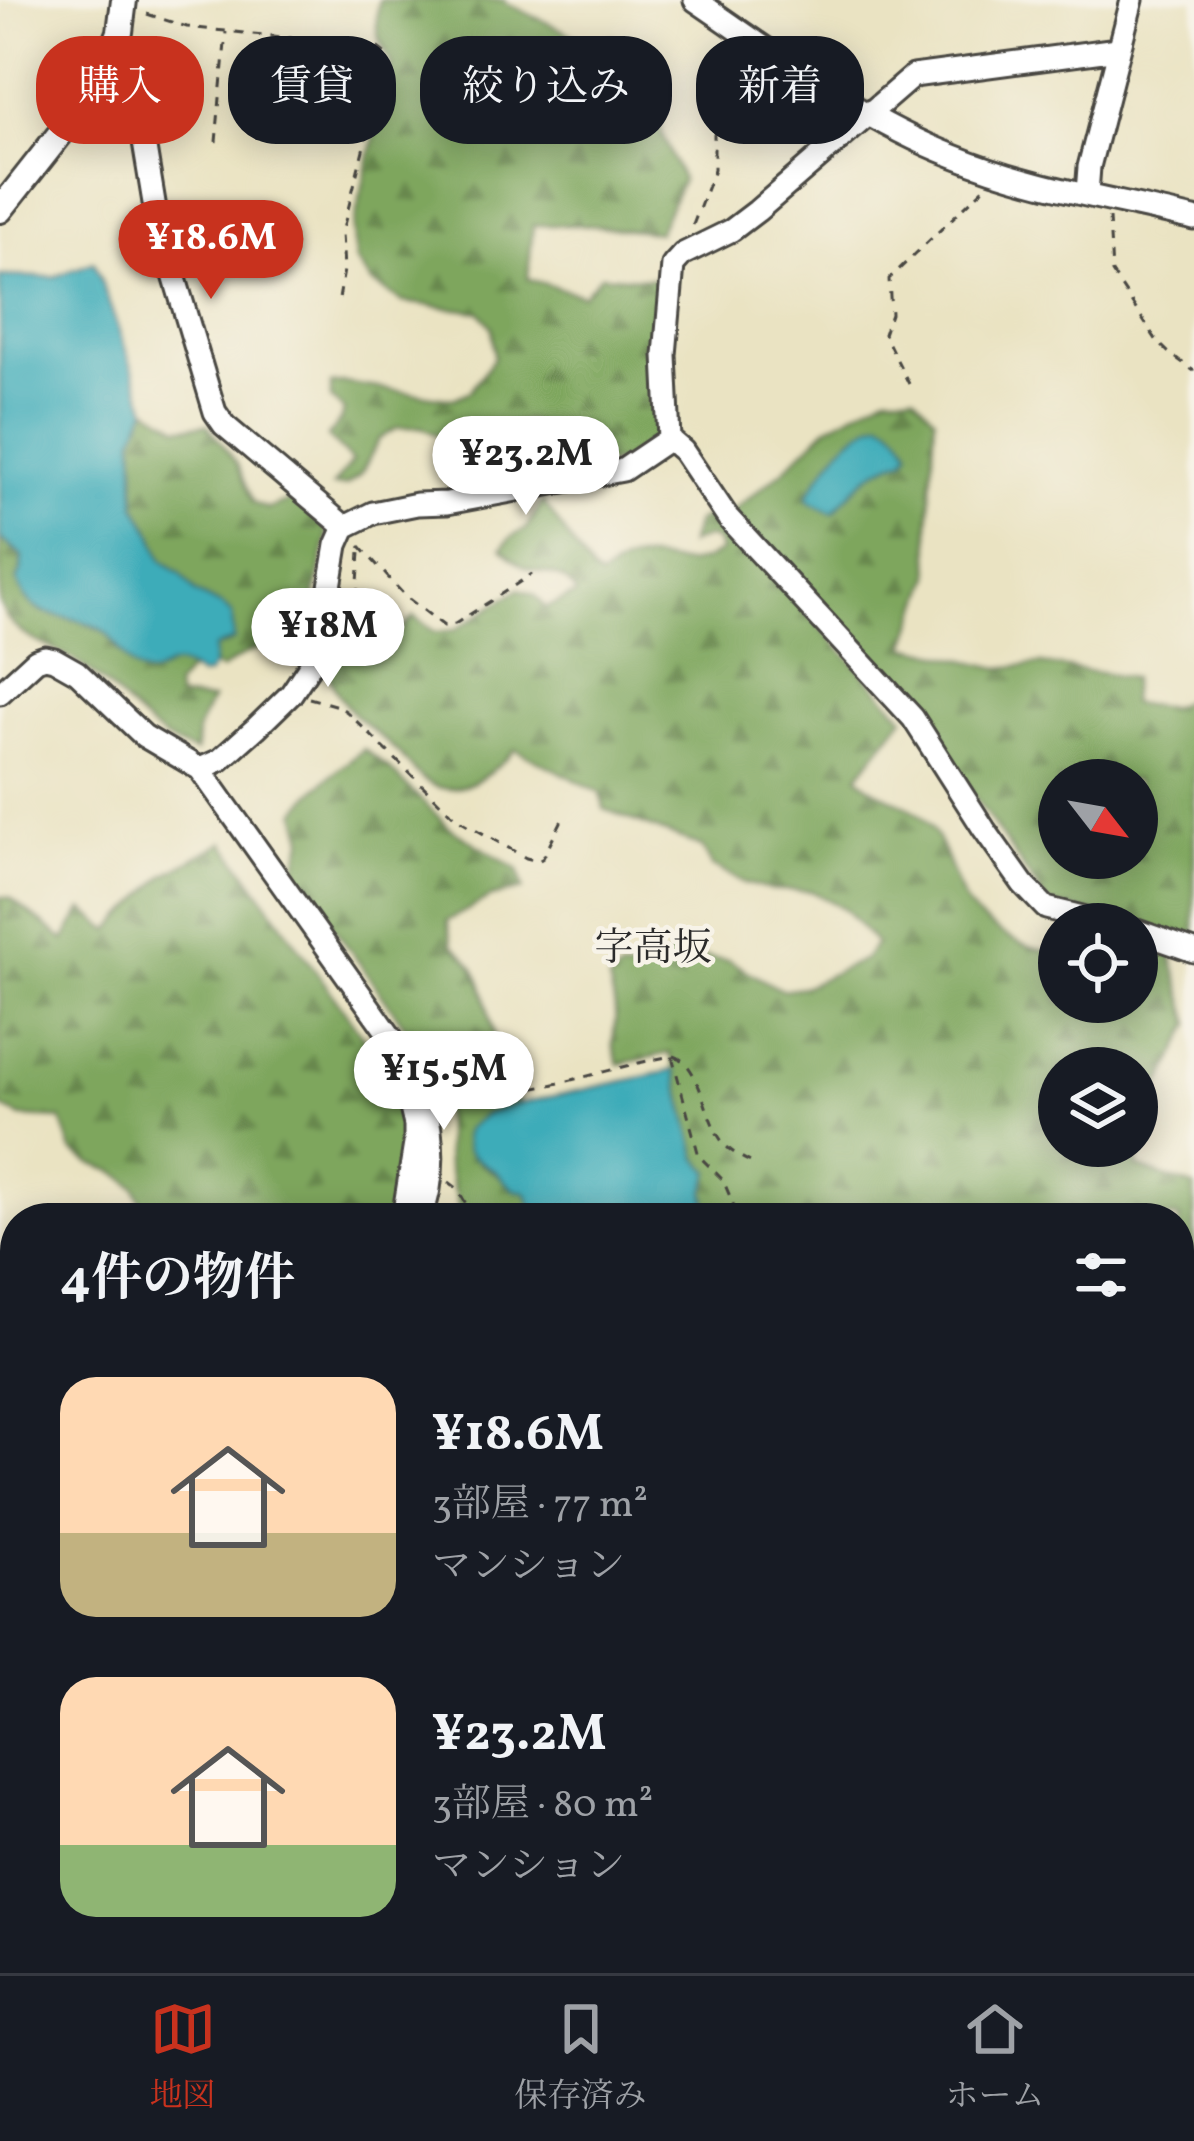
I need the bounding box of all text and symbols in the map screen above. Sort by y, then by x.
chip: 購入 [36,36,204,144]
chip: 賃貸 [228,36,396,144]
chip: 絞り込み [420,36,672,144]
chip: 新着 [696,36,864,144]
pin: ¥18.6M [113,200,309,302]
text: ¥18.6M [145,212,277,266]
pin: ¥23.2M [428,416,624,518]
text: ¥23.2M [459,428,593,482]
pin: ¥18M [257,588,399,690]
text: ¥18M [278,600,378,654]
north arrow [1038,759,1158,879]
map controls [1038,759,1158,1167]
button: locate [1038,903,1158,1023]
district label: 字高坂 [594,923,712,977]
pin: ¥15.5M [346,1031,542,1133]
text: ¥15.5M [381,1043,507,1097]
button: layers [1038,1047,1158,1167]
icon: filters [1068,1242,1134,1308]
text: 4件の物件 [60,1245,295,1316]
text: ¥18.6M [432,1400,603,1471]
icon: home [156,1425,300,1569]
text: 3部屋 · 77 m² [432,1479,648,1533]
text: マンション [432,1541,625,1595]
text: ¥23.2M [432,1700,606,1771]
icon: home [156,1725,300,1869]
text: 3部屋 · 80 m² [432,1779,653,1833]
text: マンション [432,1841,625,1895]
tab: 地図 [150,1996,216,2121]
tab: 保存済み [515,1996,647,2121]
tab: ホーム [946,1996,1045,2121]

